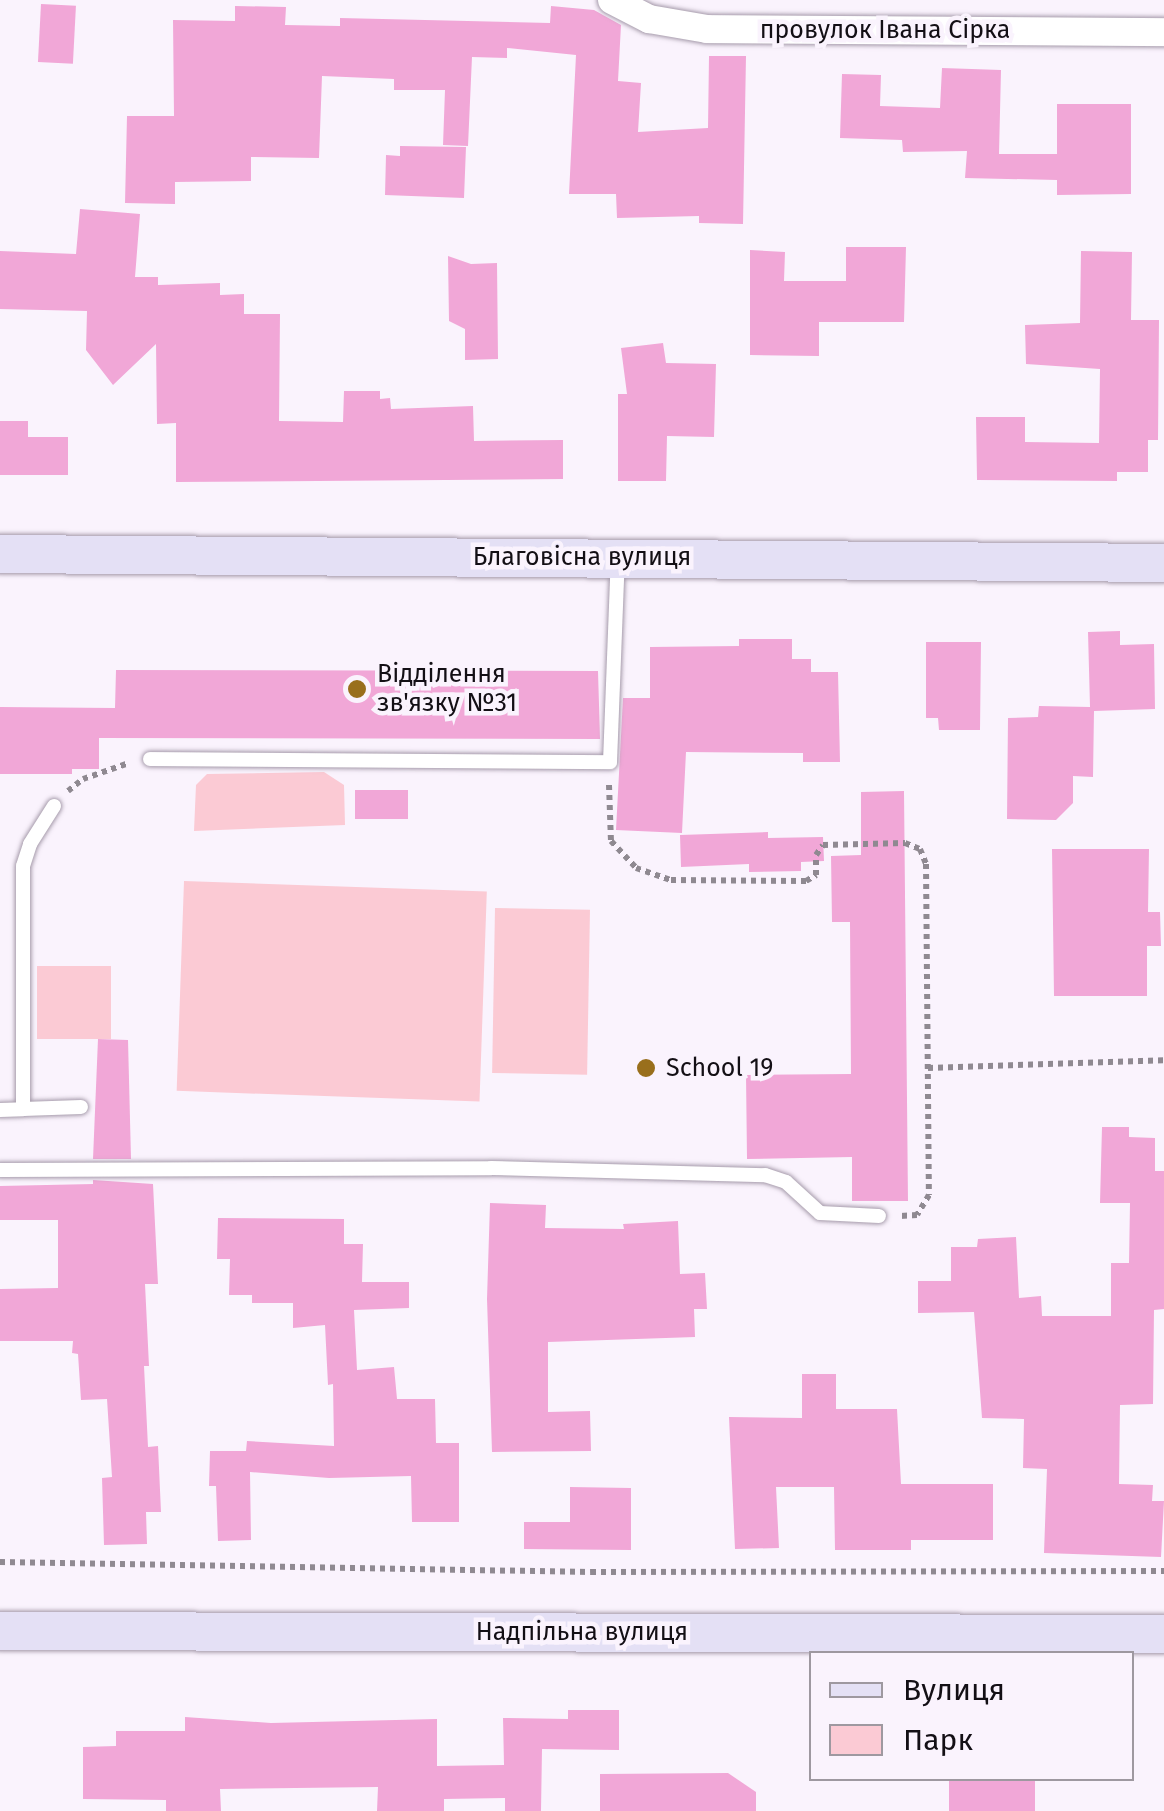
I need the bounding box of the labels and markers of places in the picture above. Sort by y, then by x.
place label: Відділення зв'язку №31 [377,660,517,719]
marker: Відділення зв'язку №31 [346,678,368,700]
place label: School 19 [666,1053,773,1083]
marker: School 19 [635,1057,657,1079]

